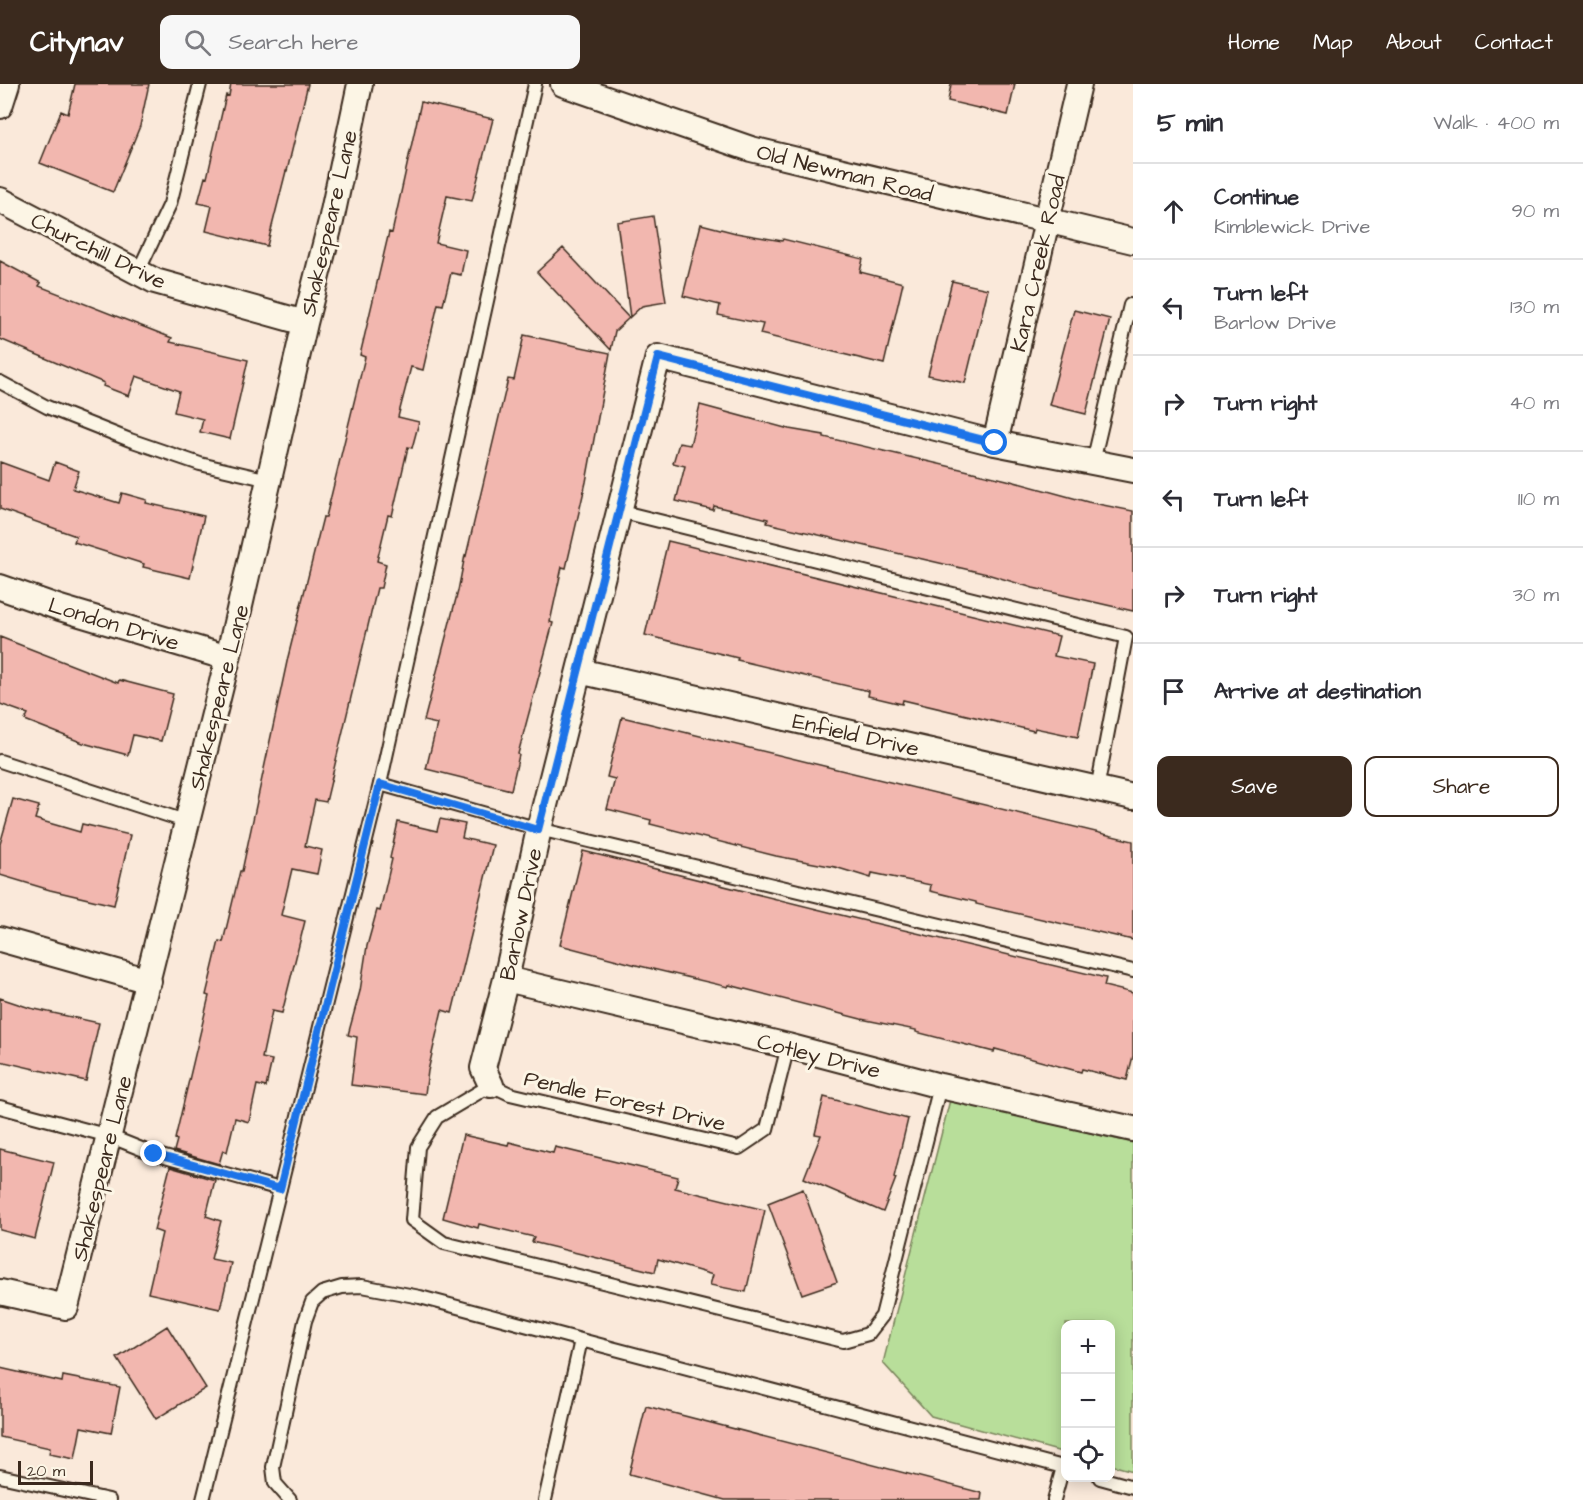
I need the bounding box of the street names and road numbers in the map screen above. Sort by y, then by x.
street label: Shakespeare Lane [293,127,366,319]
street label: Old Newman Road [753,137,936,210]
street label: Kara Creek Road [1003,172,1074,355]
street label: Churchill Drive [26,205,171,297]
street label: London Drive [44,590,183,659]
street label: Shakespeare Lane [181,601,258,793]
street label: Enfield Drive [789,706,922,765]
street label: Barlow Drive [492,845,551,983]
street label: Cotley Drive [753,1026,884,1088]
street label: Pendle Forest Drive [521,1063,729,1140]
street label: Shakespeare Lane [64,1072,141,1264]

